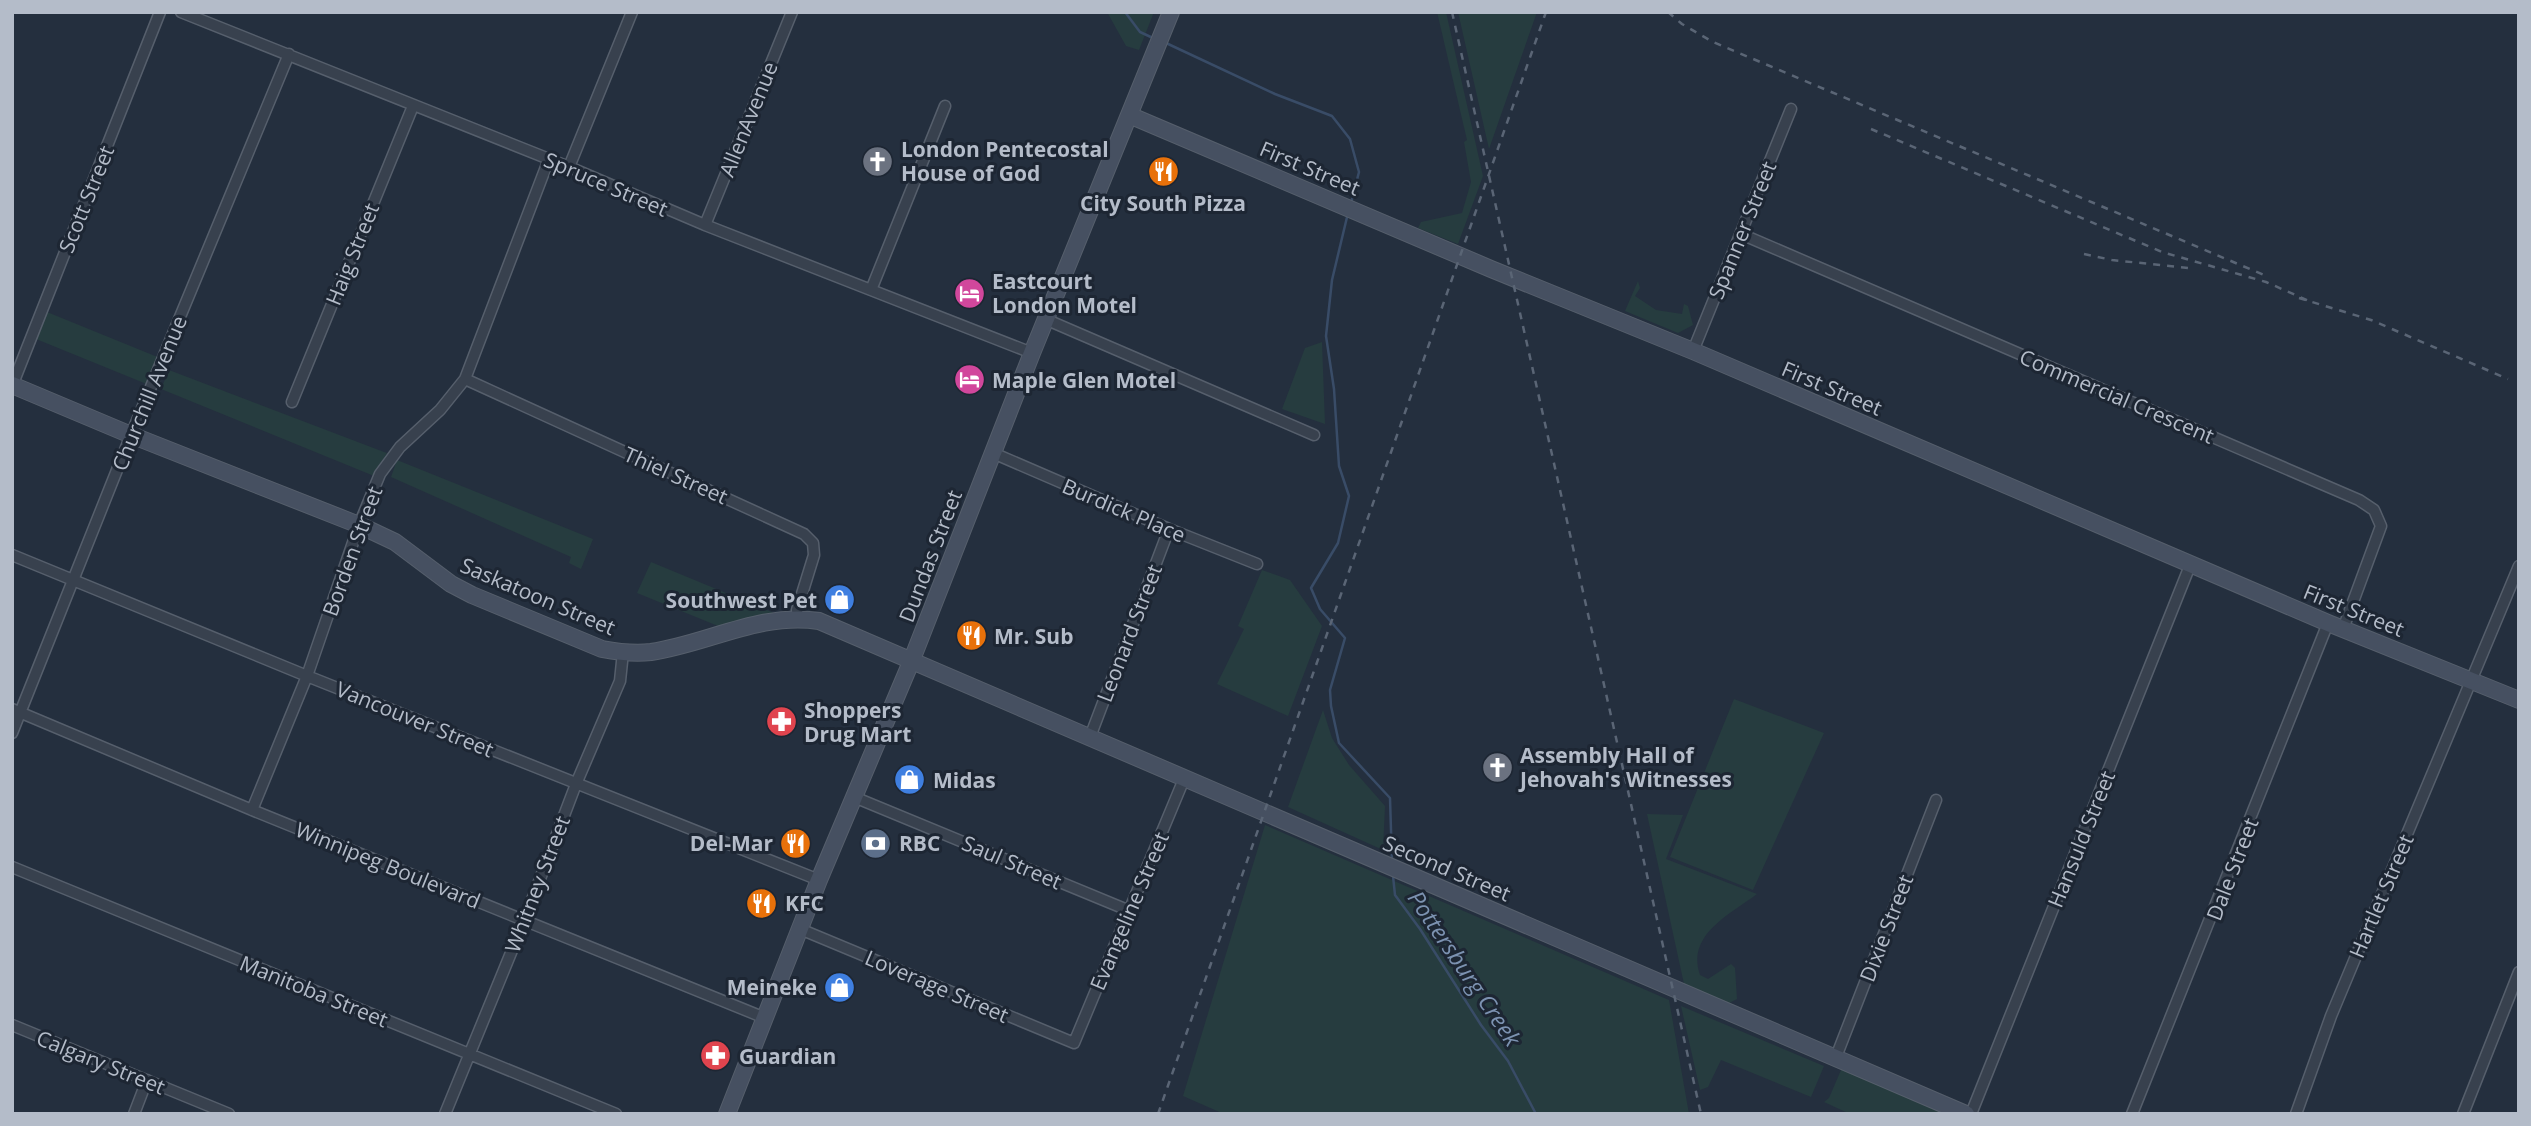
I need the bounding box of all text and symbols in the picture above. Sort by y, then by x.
street label: AllenAvenue [712,57,784,181]
street label: First Street [1256,134,1364,202]
place label: London Pentecostal House of God [901,135,1109,187]
street label: Scott Street [52,141,120,257]
church icon: London Pentecostal House of God [861,144,895,178]
street label: Spruce Street [540,145,672,223]
restaurant icon: City South Pizza [1146,154,1180,188]
street label: Spanner Street [1702,157,1782,303]
place label: City South Pizza [1080,189,1246,217]
street label: Haig Street [319,199,385,309]
place label: Eastcourt London Motel [992,267,1137,319]
hotel icon: Eastcourt London Motel [952,276,986,310]
street label: Churchill Avenue [105,311,193,475]
street label: Commercial Crescent [2015,342,2219,450]
street label: First Street [1778,354,1886,422]
hotel icon: Maple Glen Motel [952,363,986,397]
place label: Maple Glen Motel [992,366,1176,394]
street label: Thiel Street [620,440,732,510]
street label: Burdick Place [1058,471,1190,549]
street label: Borden Street [316,482,388,620]
street label: Dundas Street [892,486,968,626]
street label: Saskatoon Street [456,551,620,641]
street label: Leonard Street [1090,560,1168,706]
street label: First Street [2299,577,2409,643]
shop icon: Southwest Pet [823,583,857,617]
place label: Southwest Pet [666,586,817,614]
restaurant icon: Mr. Sub [954,619,988,653]
place label: Mr. Sub [994,622,1073,650]
street label: Vancouver Street [332,675,498,763]
place label: Shoppers Drug Mart [804,696,911,748]
pharmacy icon: Shoppers Drug Mart [764,705,798,739]
place label: Assembly Hall of Jehovah's Witnesses [1518,741,1732,793]
church icon: Assembly Hall of Jehovah's Witnesses [1480,750,1514,784]
shop icon: Midas [893,763,927,797]
place label: Midas [933,766,996,794]
street label: Hansuld Street [2041,766,2121,912]
street label: Whitney Street [498,812,576,956]
street label: Dale Street [2200,814,2264,924]
street label: Winnipeg Boulevard [291,815,485,915]
restaurant icon: Del-Mar [779,826,813,860]
bank icon: RBC [859,826,893,860]
street label: Evangeline Street [1083,828,1175,994]
place label: Del-Mar [690,829,773,857]
place label: RBC [899,829,940,857]
street label: Saul Street [958,829,1066,895]
street label: Second Street [1379,829,1515,907]
street label: Hartlet Street [2342,830,2420,962]
street label: Dixie Street [1853,870,1919,986]
water label: Pottersburg Creek [1401,884,1530,1053]
restaurant icon: KFC [745,886,779,920]
place label: KFC [785,889,824,917]
street label: Loverage Street [861,943,1013,1029]
street label: Manitoba Street [236,949,392,1033]
shop icon: Meineke [823,970,857,1004]
place label: Meineke [727,973,817,1001]
street label: Calgary Street [32,1023,170,1101]
pharmacy icon: Guardian [699,1039,733,1073]
place label: Guardian [739,1042,836,1070]

